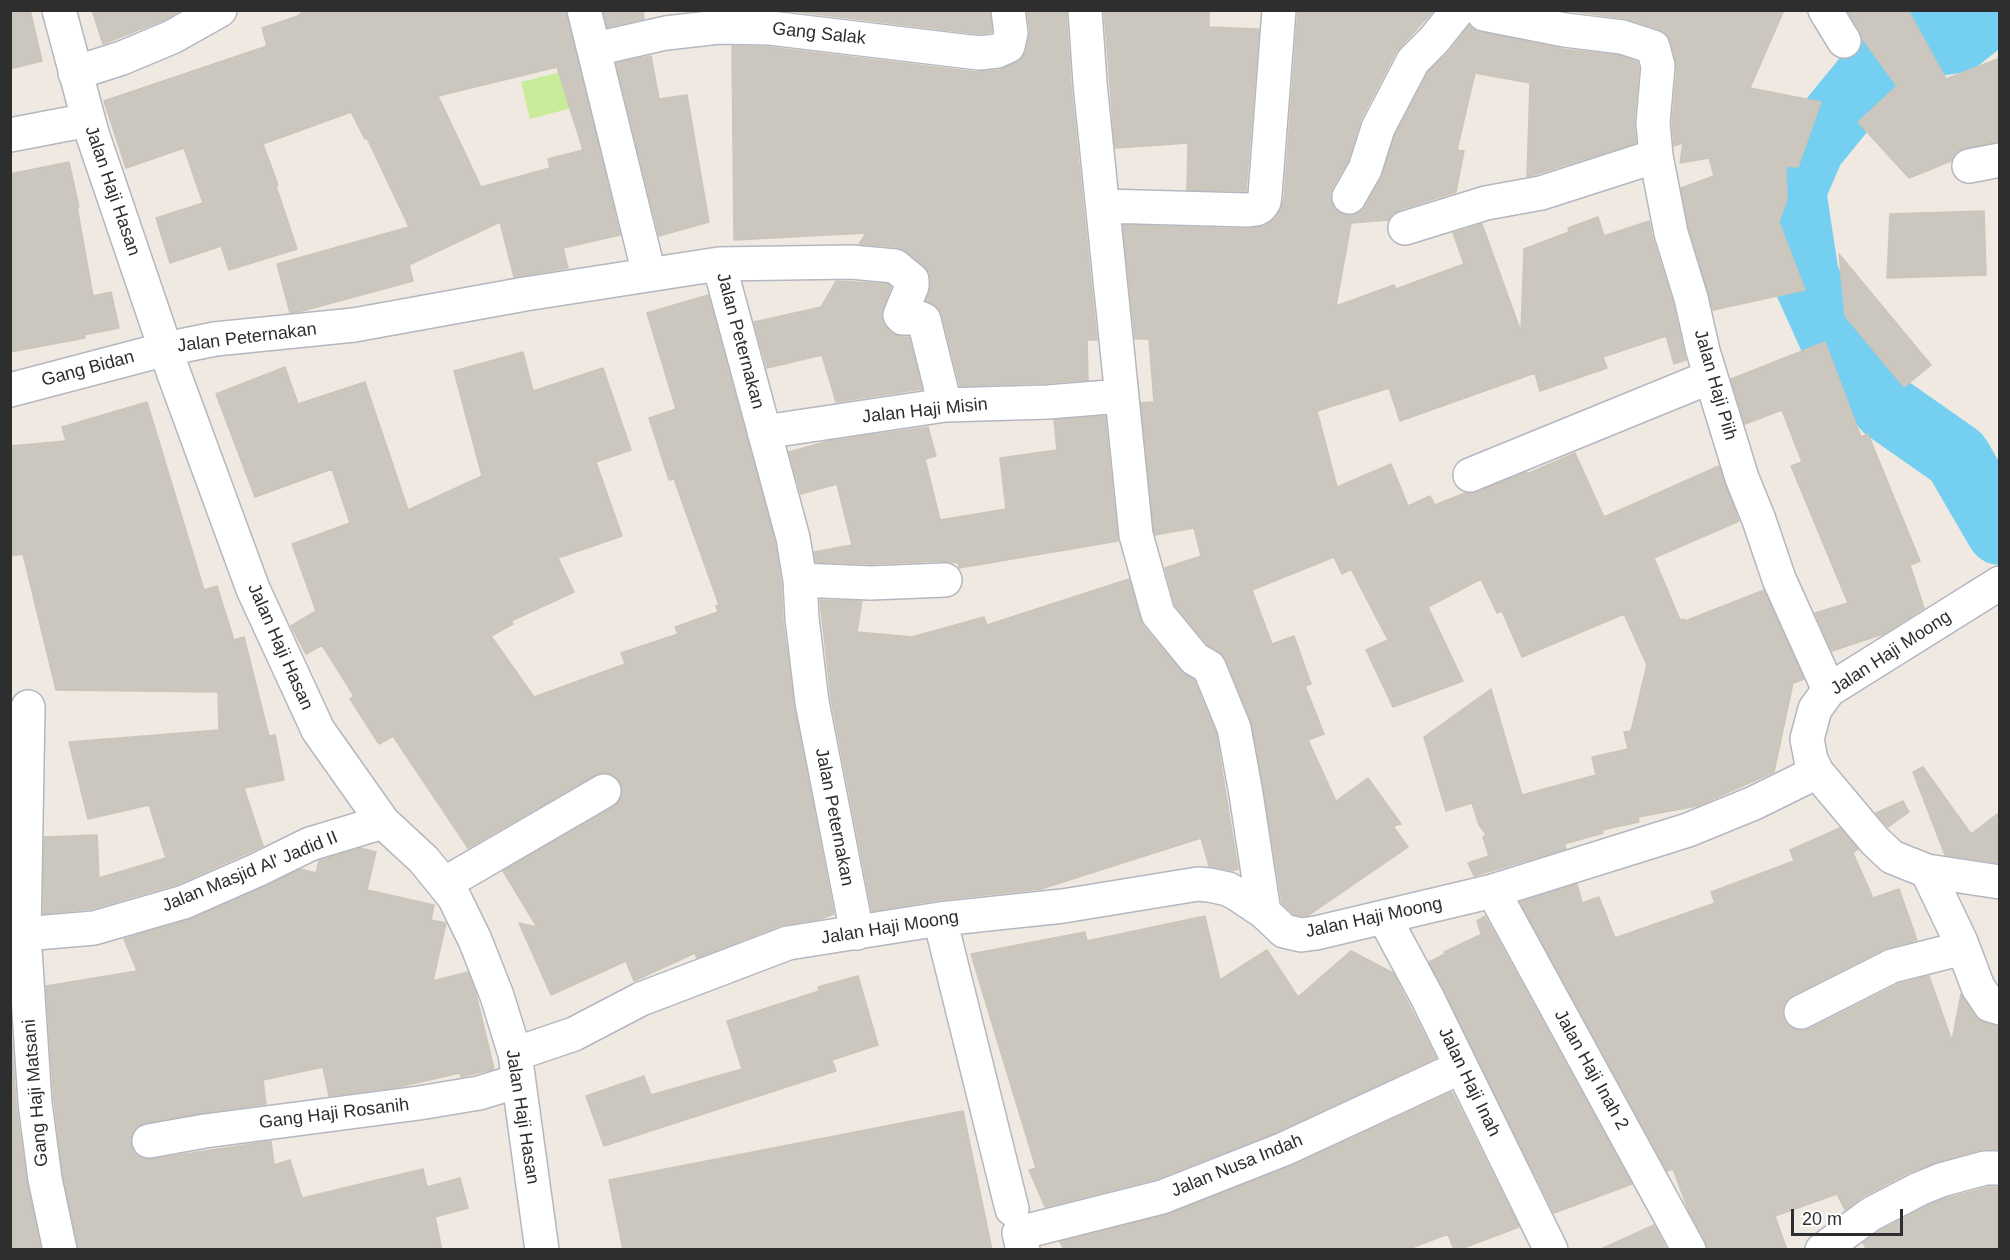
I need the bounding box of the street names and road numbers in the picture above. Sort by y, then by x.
street label: Gang Salak [771,18,867,50]
street label: Jalan Haji Hasan [80,123,144,259]
street label: Jalan Peternakan [711,271,769,411]
street label: Jalan Peternakan [176,319,318,357]
street label: Jalan Haji Piih [1689,327,1741,443]
street label: Gang Bidan [39,346,137,392]
street label: Jalan Haji Misin [861,394,989,428]
street label: Jalan Haji Hasan [242,580,318,714]
street label: Jalan Haji Moong [1827,606,1955,700]
street label: Jalan Peternakan [810,746,858,888]
street label: Jalan Masjid Al' Jadid II [159,827,341,917]
street label: Jalan Haji Moong [1304,893,1444,943]
street label: Jalan Haji Moong [820,906,960,950]
street label: Jalan Haji Inah 2 [1549,1006,1633,1134]
street label: Gang Haji Matsani [19,1018,53,1168]
street label: Jalan Haji Inah [1433,1024,1505,1140]
street label: Jalan Haji Hasan [501,1048,543,1186]
street label: Gang Haji Rosanih [258,1094,410,1134]
street label: Jalan Nusa Indah [1168,1130,1306,1202]

